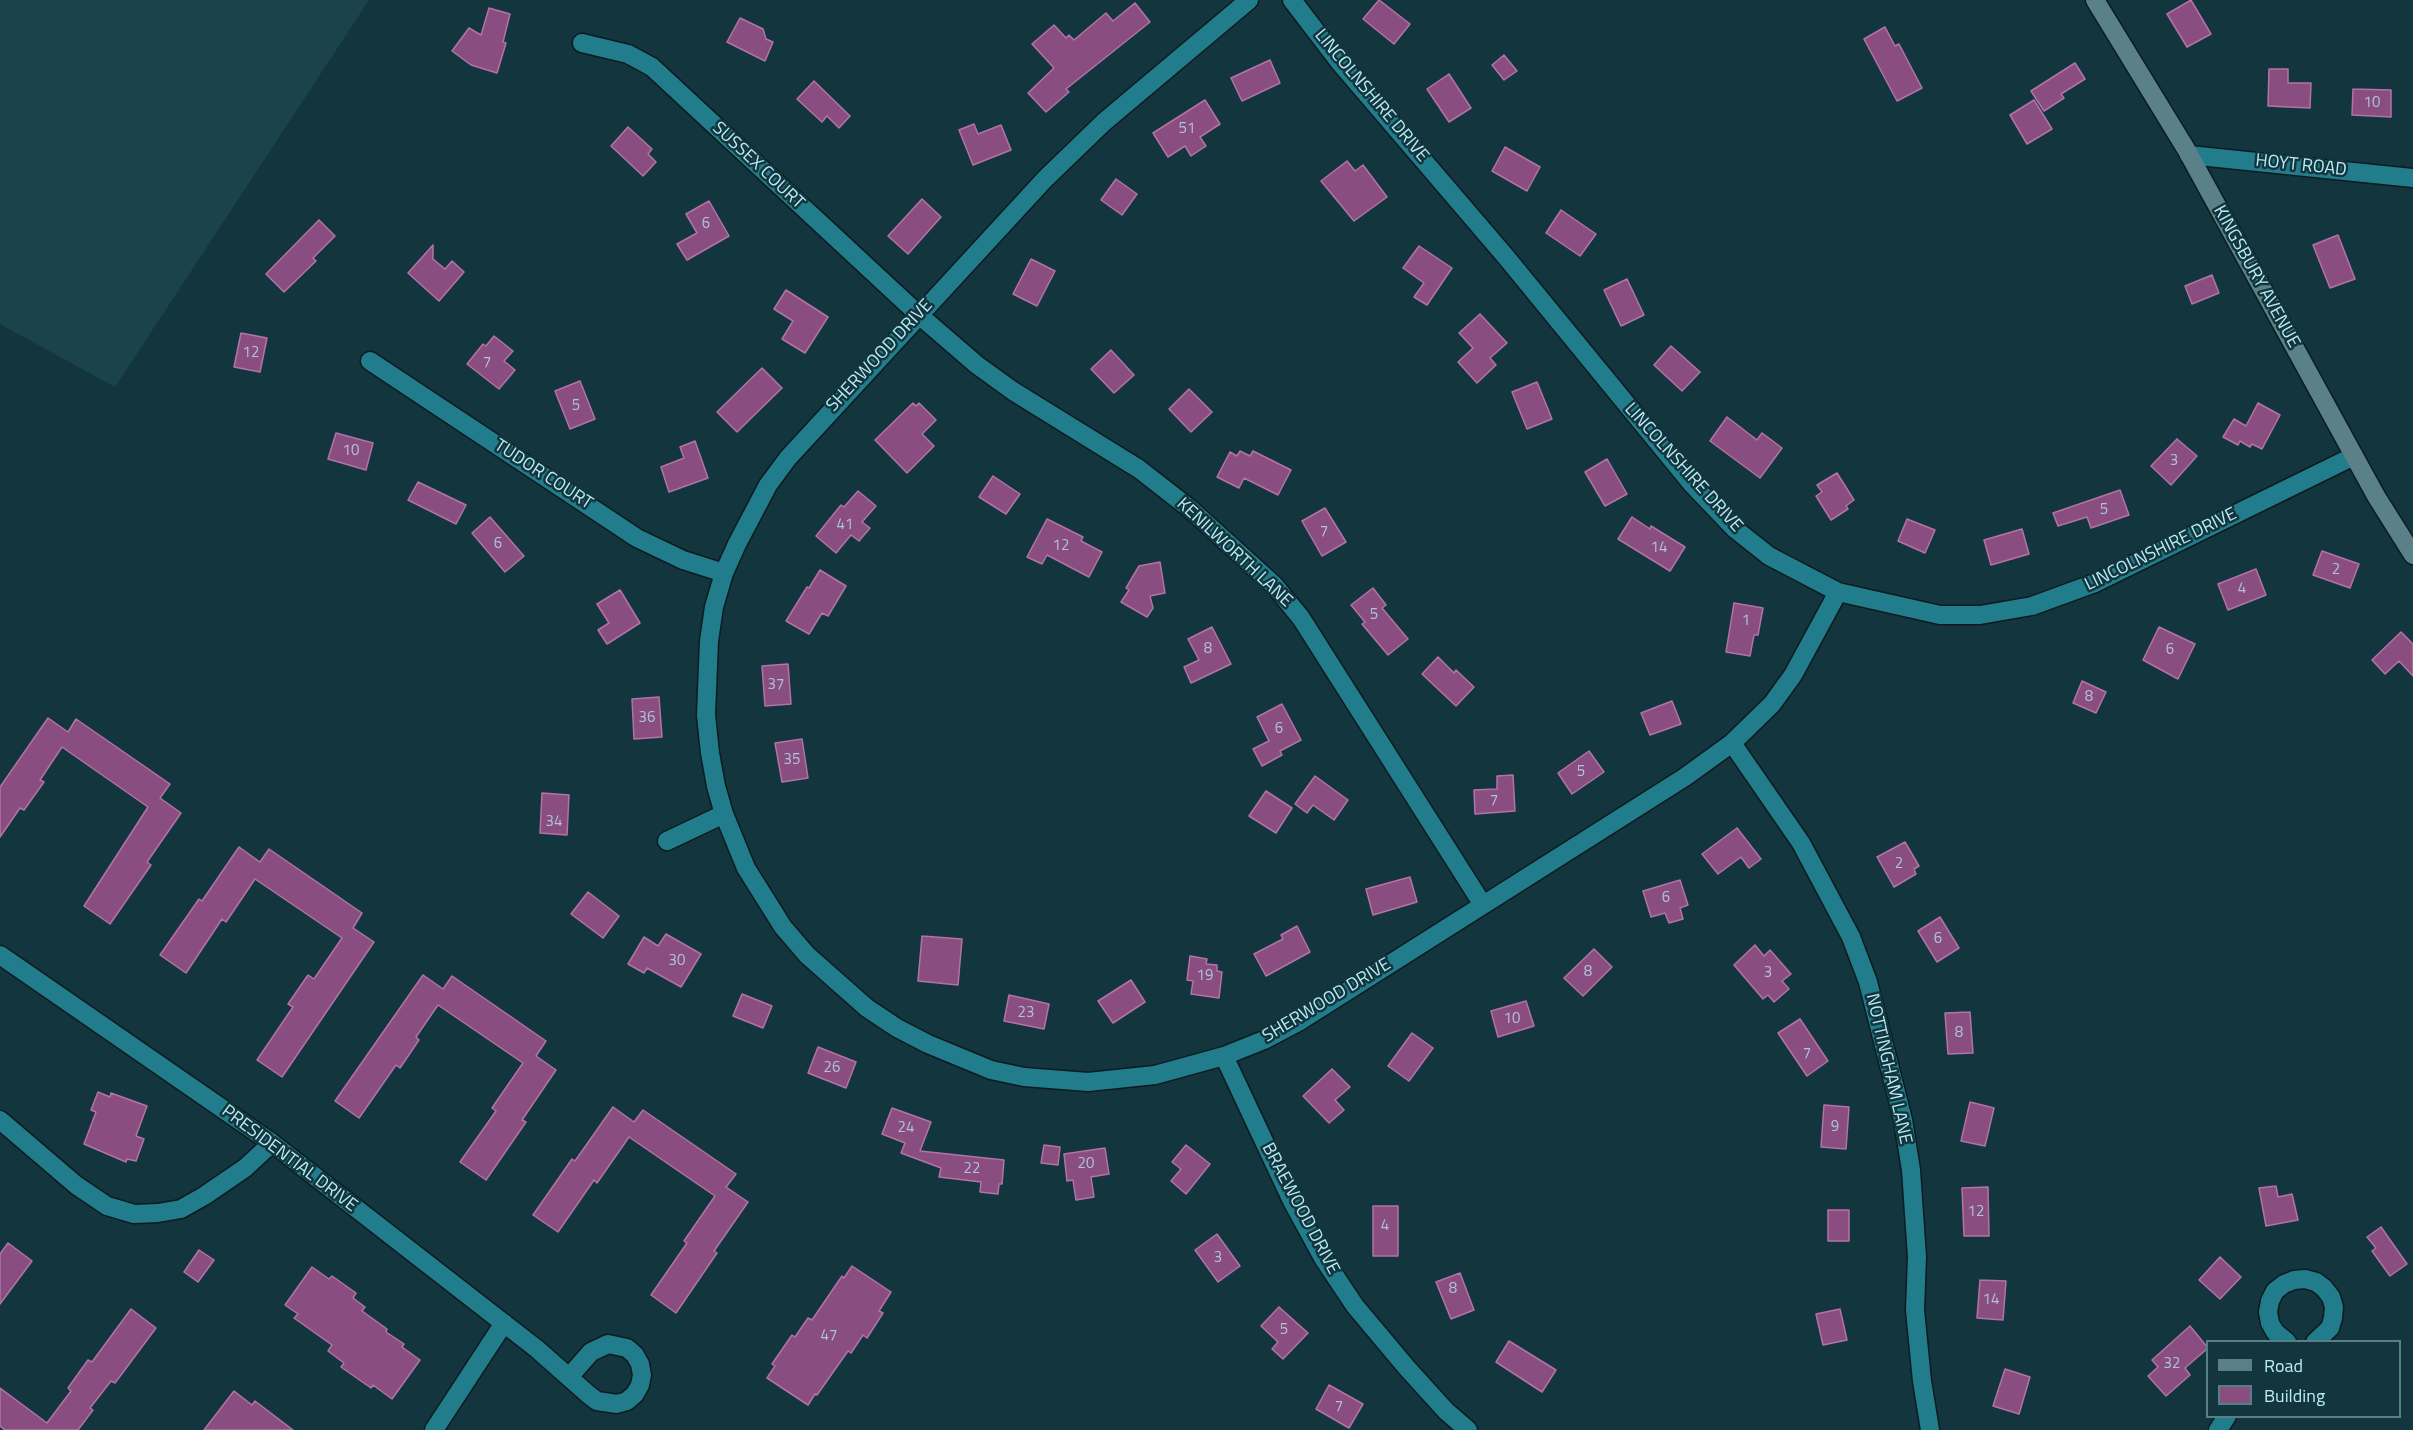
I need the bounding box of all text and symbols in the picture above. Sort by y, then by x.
street label: LINCOLNSHIRE DRIVE [1309,25,1433,167]
house number: 10 [2364,94,2380,112]
street label: SUSSEX COURT [707,118,809,214]
house number: 51 [1179,120,1195,138]
street label: HOYT ROAD [2254,150,2348,182]
street label: KINGSBURY AVENUE [2208,202,2304,352]
house number: 6 [702,215,710,233]
street label: SHERWOOD DRIVE [822,295,938,417]
house number: 12 [243,344,259,362]
house number: 7 [483,354,491,372]
house number: 5 [572,397,580,415]
street label: LINCOLNSHIRE DRIVE [1619,399,1747,537]
street label: TUDOR COURT [490,435,596,515]
house number: 10 [343,442,359,460]
house number: 3 [2170,452,2178,470]
street label: KENILWORTH LANE [1172,494,1296,612]
house number: 5 [2100,501,2108,519]
street label: LINCOLNSHIRE DRIVE [2081,504,2241,596]
house number: 41 [837,516,853,534]
house number: 7 [1320,523,1328,541]
house number: 6 [494,535,502,553]
house number: 12 [1053,537,1069,555]
house number: 14 [1651,539,1667,557]
house number: 2 [2332,561,2340,579]
house number: 4 [2238,580,2246,598]
house number: 5 [1370,606,1378,624]
house number: 1 [1742,612,1750,630]
house number: 8 [1204,640,1212,658]
house number: 6 [2166,641,2174,659]
house number: 37 [768,676,784,694]
house number: 8 [2085,688,2093,706]
house number: 36 [639,709,655,727]
house number: 6 [1275,720,1283,738]
house number: 35 [784,751,800,769]
house number: 5 [1577,763,1585,781]
house number: 7 [1490,792,1498,810]
house number: 34 [546,813,562,831]
house number: 2 [1895,855,1903,873]
house number: 6 [1662,889,1670,907]
house number: 6 [1934,930,1942,948]
house number: 30 [669,952,685,970]
street label: SHERWOOD DRIVE [1259,954,1395,1048]
house number: 8 [1584,963,1592,981]
house number: 3 [1764,964,1772,982]
house number: 19 [1197,967,1213,985]
street label: NOTTINGHAM LANE [1860,992,1916,1146]
house number: 23 [1018,1004,1034,1022]
house number: 10 [1504,1010,1520,1028]
house number: 8 [1955,1024,1963,1042]
house number: 7 [1803,1045,1811,1063]
house number: 26 [824,1059,840,1077]
street label: PRESIDENTIAL DRIVE [217,1101,361,1217]
house number: 9 [1831,1118,1839,1136]
house number: 24 [898,1119,914,1137]
street label: BRAEWOOD DRIVE [1256,1140,1344,1278]
house number: 20 [1078,1155,1094,1173]
house number: 22 [964,1160,980,1178]
house number: 12 [1968,1203,1984,1221]
house number: 4 [1381,1217,1389,1235]
house number: 3 [1214,1249,1222,1267]
house number: 8 [1449,1280,1457,1298]
house number: 14 [1983,1291,1999,1309]
house number: 5 [1280,1321,1288,1339]
house number: 47 [821,1327,837,1345]
legend [2206,1340,2401,1418]
text: Road [2264,1352,2303,1379]
house number: 32 [2164,1355,2180,1373]
text: Building [2264,1382,2325,1409]
house number: 7 [1335,1398,1343,1416]

